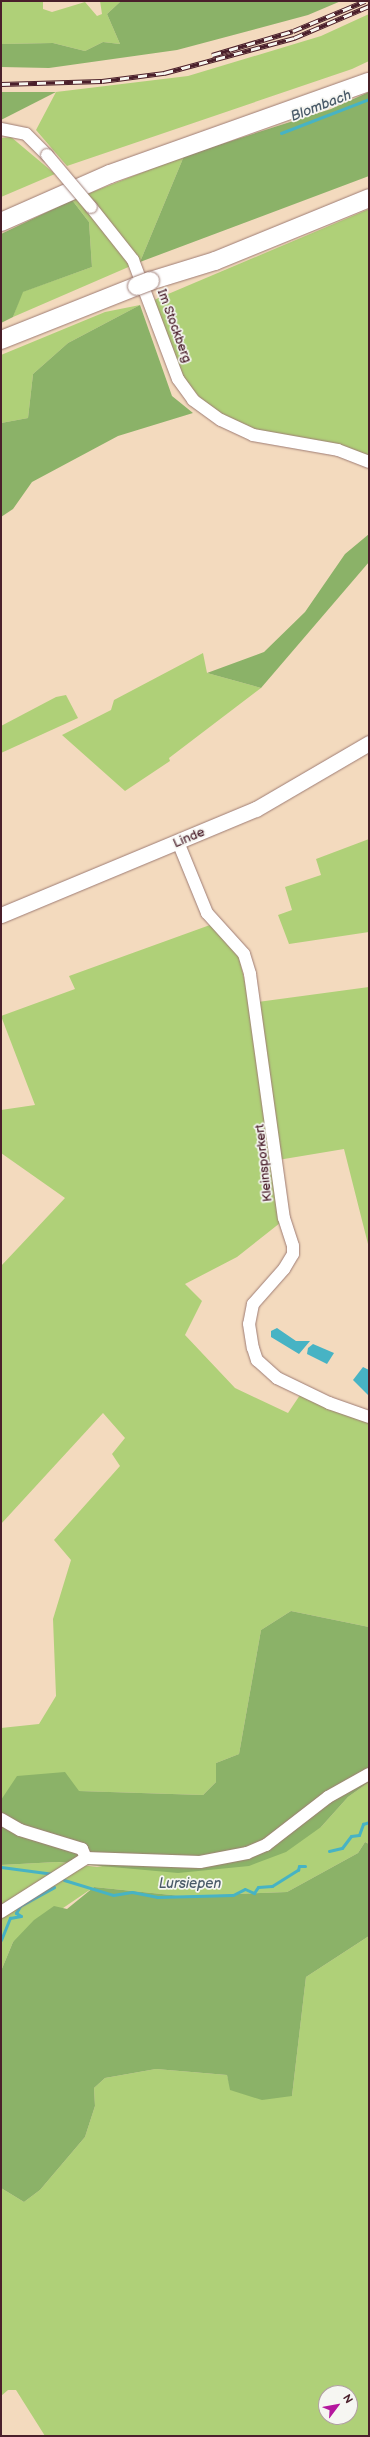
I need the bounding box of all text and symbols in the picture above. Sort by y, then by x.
water label: Blombach [288,87,354,125]
street label: Im Stockberg [153,287,195,365]
street label: Linde [171,824,207,852]
street label: Kleinsporkert [252,1123,276,1203]
water label: Lursiepen [159,1876,221,1892]
north arrow [318,2385,358,2425]
text: N [340,2392,355,2406]

